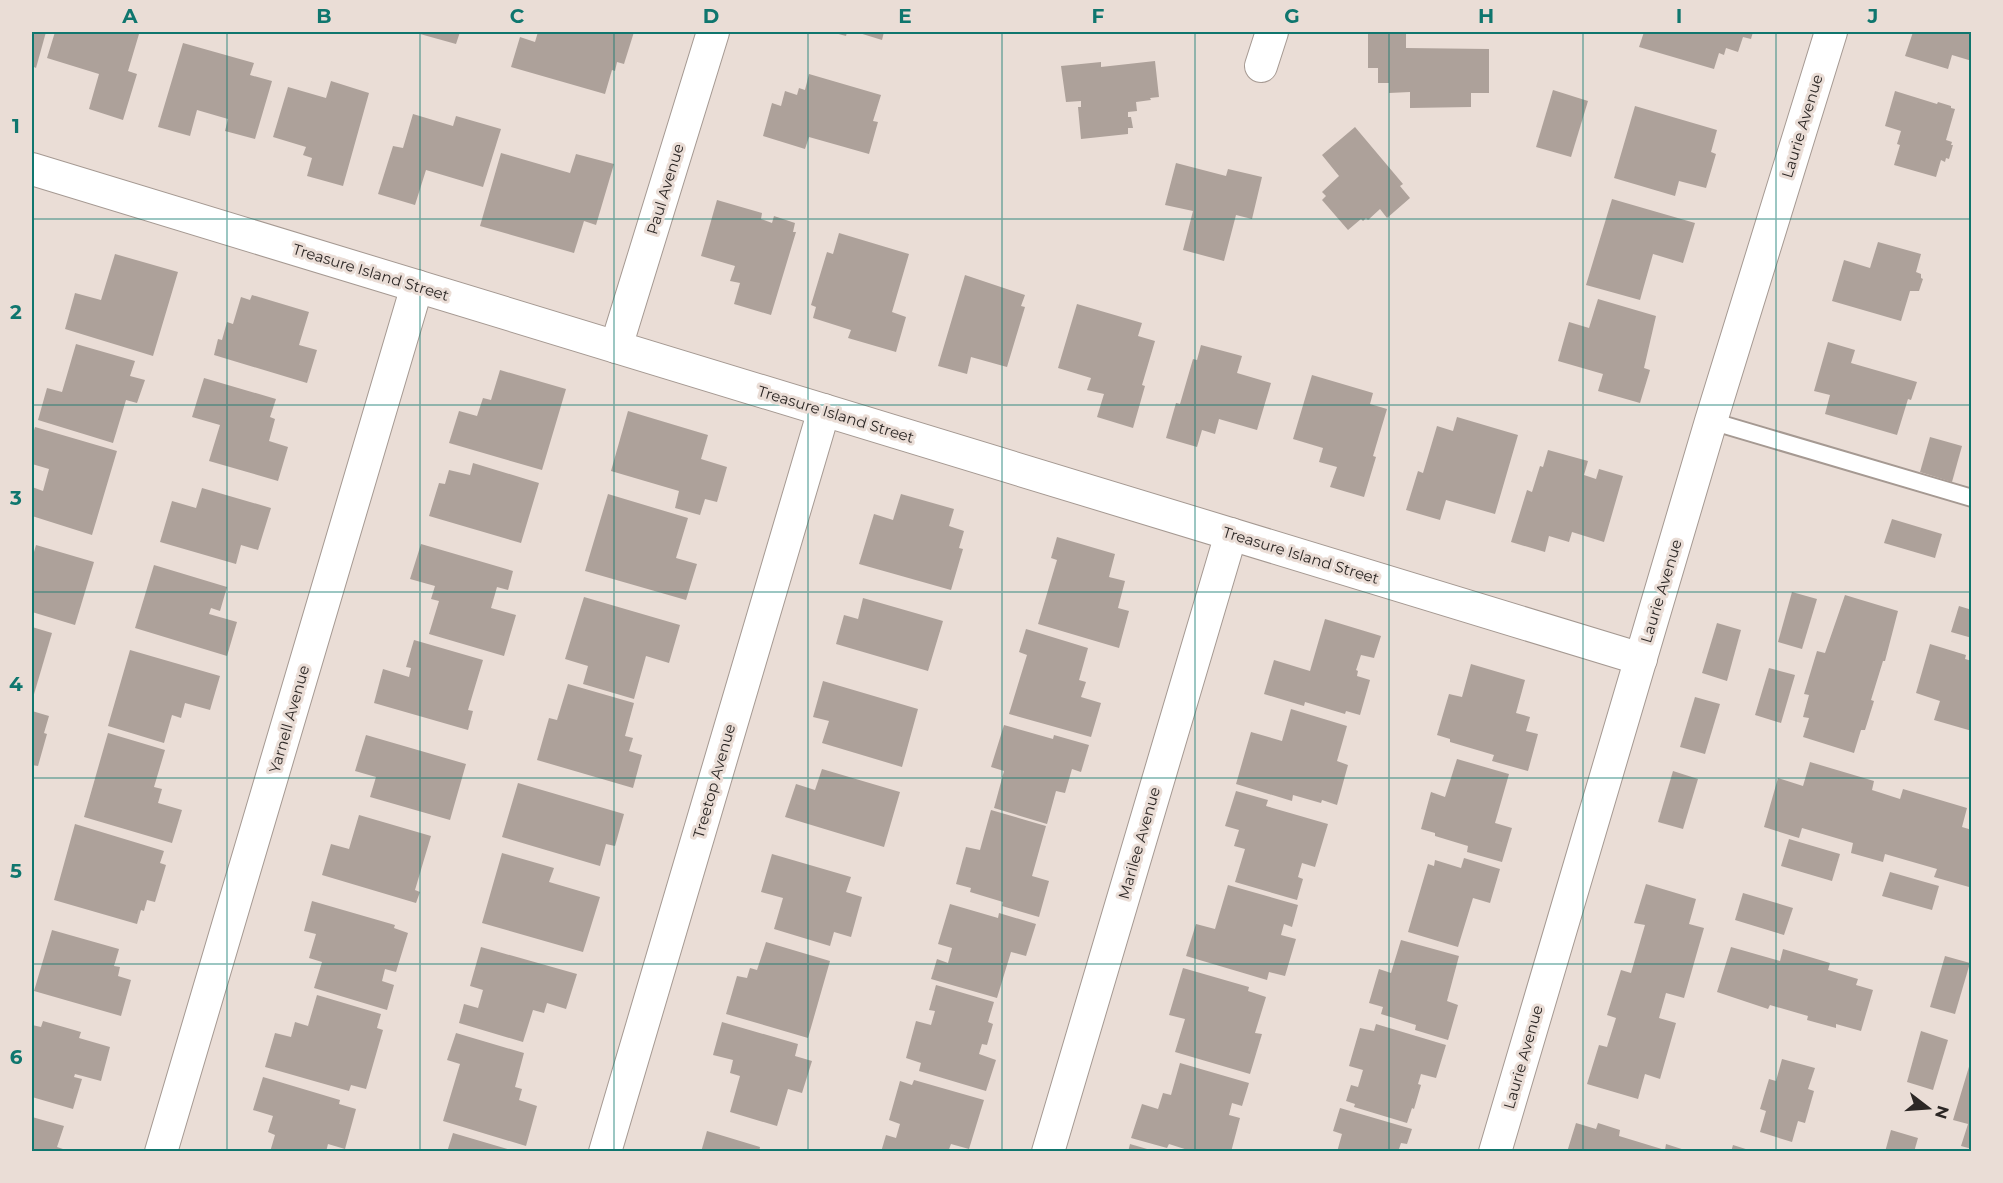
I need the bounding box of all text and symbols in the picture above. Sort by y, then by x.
text: A [121,4,138,28]
text: B [316,4,332,28]
text: C [510,4,525,28]
text: D [703,4,719,28]
text: E [898,4,912,28]
text: F [1092,4,1105,28]
text: G [1284,4,1300,28]
text: H [1478,4,1494,28]
text: I [1676,4,1682,28]
text: J [1867,4,1878,28]
street label: Laurie Avenue [1777,72,1827,180]
text: 1 [12,114,20,138]
street label: Paul Avenue [642,141,688,237]
street label: Treasure Island Street [291,239,451,305]
text: 2 [10,300,22,324]
street label: Treasure Island Street [756,381,916,447]
text: 3 [9,486,22,510]
street label: Treasure Island Street [1221,522,1381,588]
street label: Laurie Avenue [1636,537,1686,645]
street label: Yarnell Avenue [265,663,313,775]
text: 4 [9,672,23,696]
street label: Treetop Avenue [689,722,739,840]
street label: Marilee Avenue [1114,785,1164,901]
text: 5 [10,859,22,883]
street label: Laurie Avenue [1499,1003,1547,1111]
text: 6 [10,1045,23,1069]
north arrow [1898,1078,1958,1138]
text: N [1931,1103,1953,1121]

